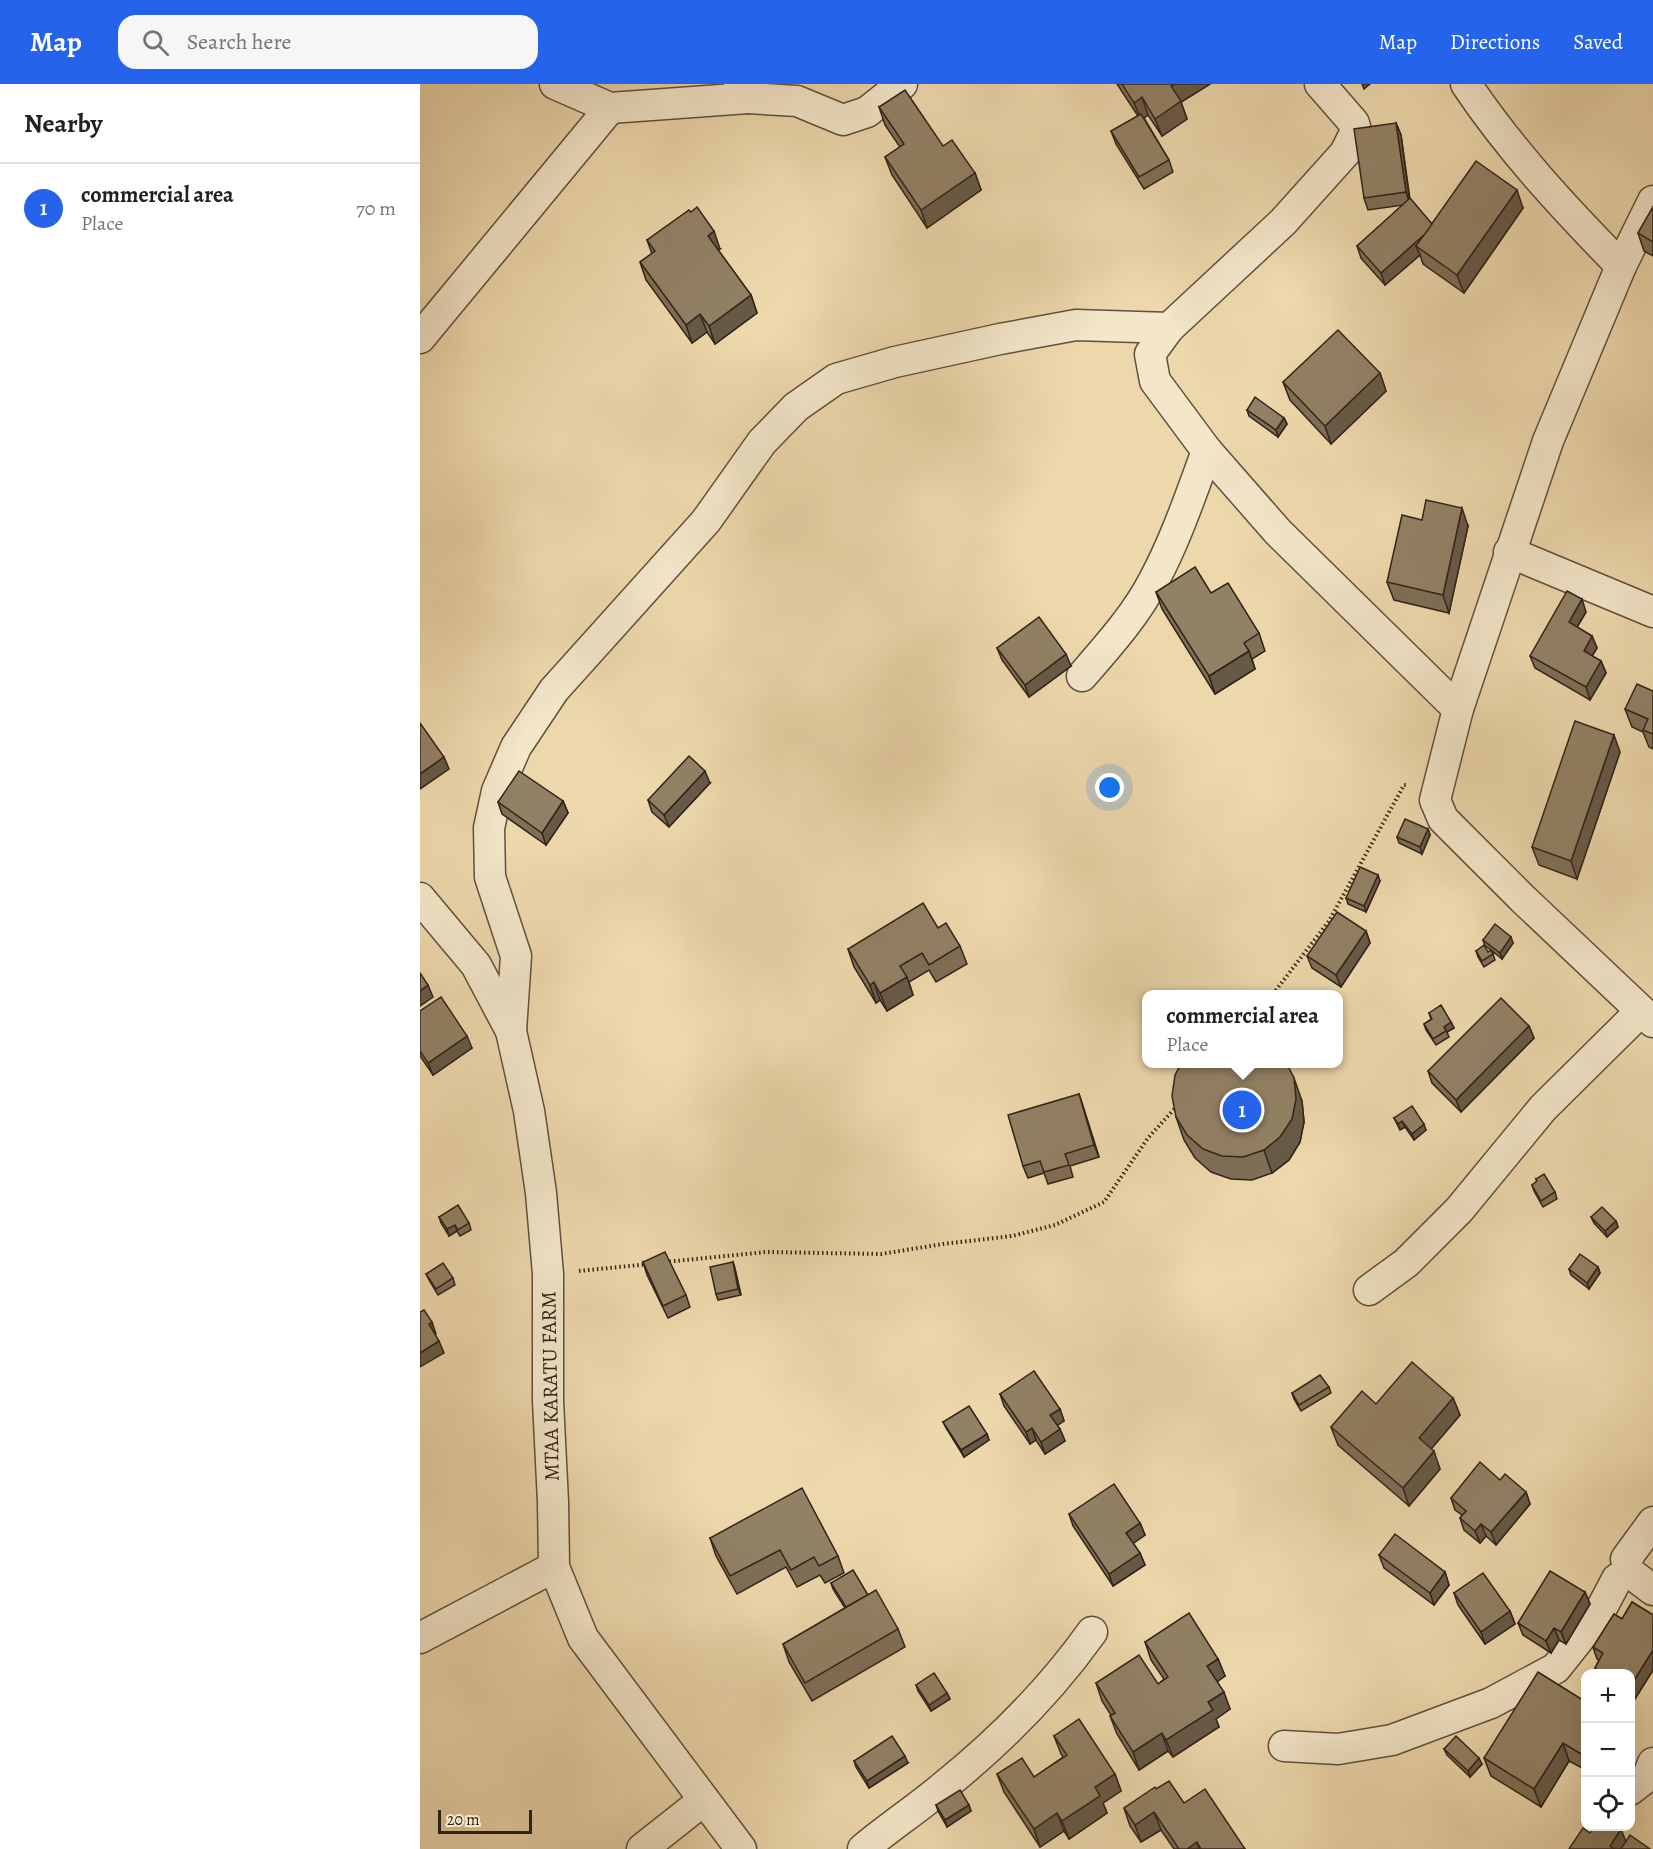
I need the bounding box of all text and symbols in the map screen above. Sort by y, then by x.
search box [118,15,538,69]
text: Map [30,23,82,61]
icon: search [139,26,172,59]
text: Search here [187,27,291,57]
text: Map [1379,28,1417,56]
text: Directions [1450,28,1540,56]
text: Saved [1573,28,1623,56]
text: Nearby [24,106,103,141]
text: commercial area [81,180,234,210]
text: 1 [40,195,47,222]
text: 70 m [356,195,396,222]
text: Place [81,210,123,237]
your location [1095,773,1124,802]
popup [1142,990,1343,1068]
text: commercial area [1166,1001,1319,1031]
text: Place [1166,1031,1209,1058]
pin: 1 [1222,1088,1262,1132]
street label: MTAA KARATU FARM [534,1291,566,1481]
map controls [1581,1669,1635,1831]
button: + [1581,1669,1635,1723]
button: − [1581,1723,1635,1777]
button: locate [1581,1777,1635,1831]
scale bar [438,1807,532,1834]
text: 20 m [447,1809,480,1831]

